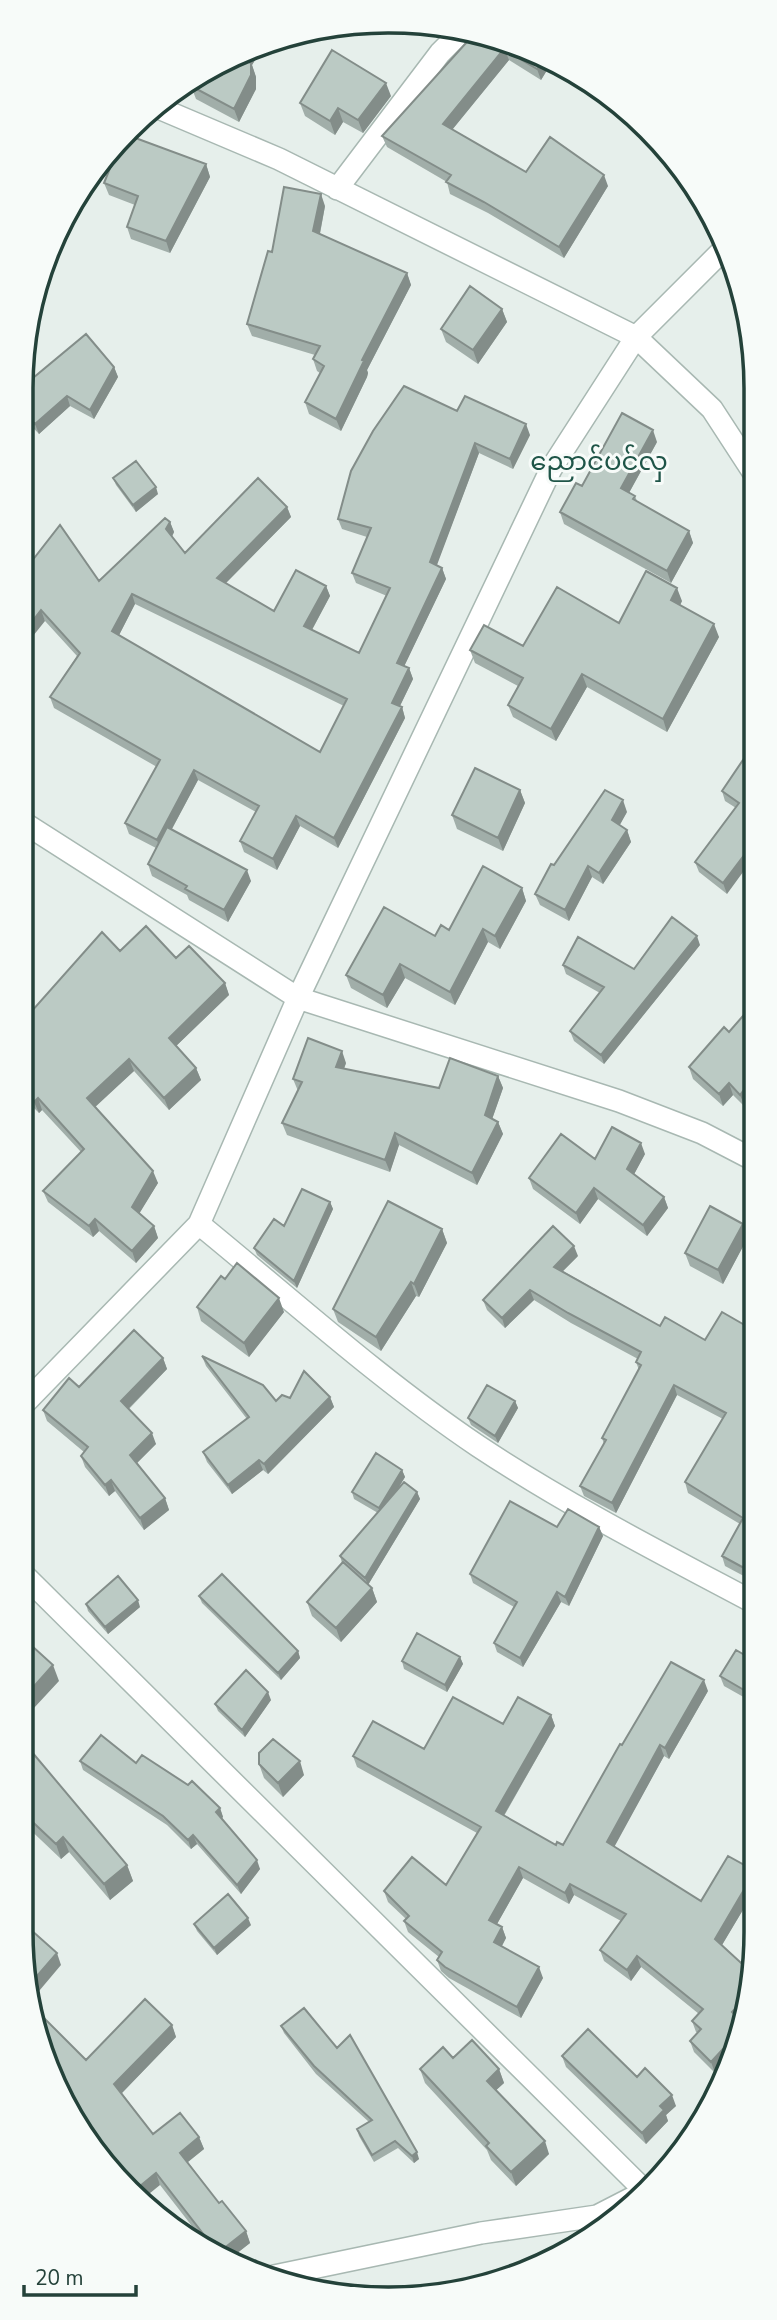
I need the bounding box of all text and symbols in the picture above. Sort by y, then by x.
district label: ညောင်ပင်လှ [530,444,668,482]
scale bar [24,2254,136,2298]
text: 20 m [35,2264,84,2292]

